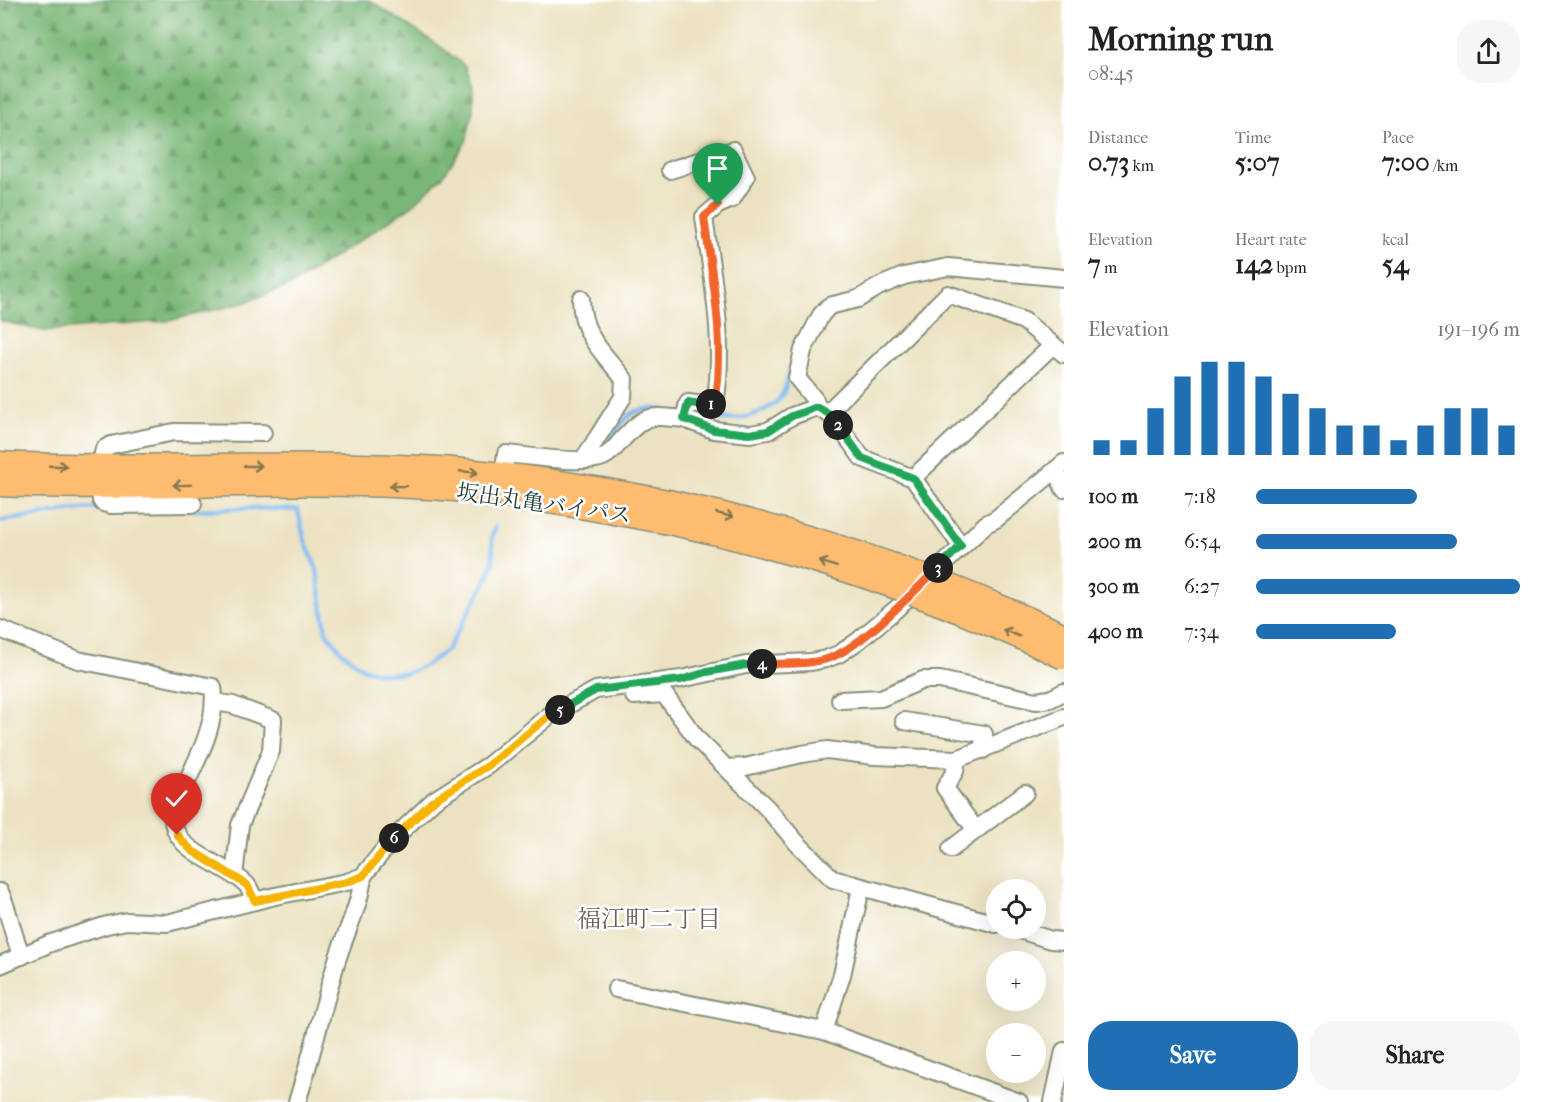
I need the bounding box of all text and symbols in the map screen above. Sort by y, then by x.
text: Morning run [1088,20,1273,59]
button: share [1457,20,1520,83]
text: 08:45 [1088,62,1134,85]
text: Distance [1088,128,1148,147]
text: Time [1235,128,1271,147]
text: Pace [1382,128,1414,147]
pin [692,143,743,205]
text: 0.73 [1088,147,1129,178]
text: 5:07 [1235,147,1279,178]
text: 7:00 [1382,147,1430,178]
icon: arrive [701,152,734,185]
text: km [1129,156,1154,175]
text: /km [1430,156,1458,175]
text: Elevation [1088,230,1153,249]
text: Heart rate [1235,230,1307,249]
text: kcal [1382,230,1409,249]
text: 7 [1088,249,1101,280]
text: 142 [1235,249,1273,280]
text: 54 [1382,249,1409,280]
text: m [1101,258,1117,277]
text: bpm [1273,258,1307,277]
text: Elevation [1088,318,1169,341]
text: 191–196 m [1437,318,1520,341]
pin: 1 [696,389,726,419]
text: 1 [708,394,714,413]
pin: 2 [823,410,853,440]
text: 2 [834,415,842,434]
one-way arrow [48,460,68,472]
one-way arrow [243,460,263,472]
one-way arrow [459,467,479,478]
one-way arrow [172,479,192,490]
street label: 坂出丸亀バイパス [455,479,633,529]
one-way arrow [388,480,408,491]
text: 100 m [1088,485,1138,508]
text: 7:18 [1184,485,1216,508]
one-way arrow [716,509,735,521]
text: 200 m [1088,530,1141,553]
text: 6:54 [1184,530,1220,553]
pin: 3 [923,553,953,583]
one-way arrow [819,558,838,569]
text: 3 [935,558,941,577]
text: 300 m [1088,575,1139,598]
text: 6:27 [1184,575,1220,598]
text: 400 m [1088,620,1143,643]
text: 7:34 [1184,620,1219,643]
one-way arrow [1002,627,1021,638]
pin: 4 [747,649,777,679]
text: 4 [757,654,767,673]
pin: 5 [545,695,575,725]
text: 5 [557,700,563,719]
pin [151,773,202,835]
icon: check [160,782,193,815]
pin: 6 [379,823,409,853]
text: 6 [390,828,398,847]
map controls [986,879,1046,1083]
button: locate [986,879,1046,939]
district label: 福江町二丁目 [577,905,721,933]
button: + [986,951,1046,1011]
button: Save [1088,1021,1298,1090]
button: Share [1310,1021,1520,1090]
button: − [986,1023,1046,1083]

